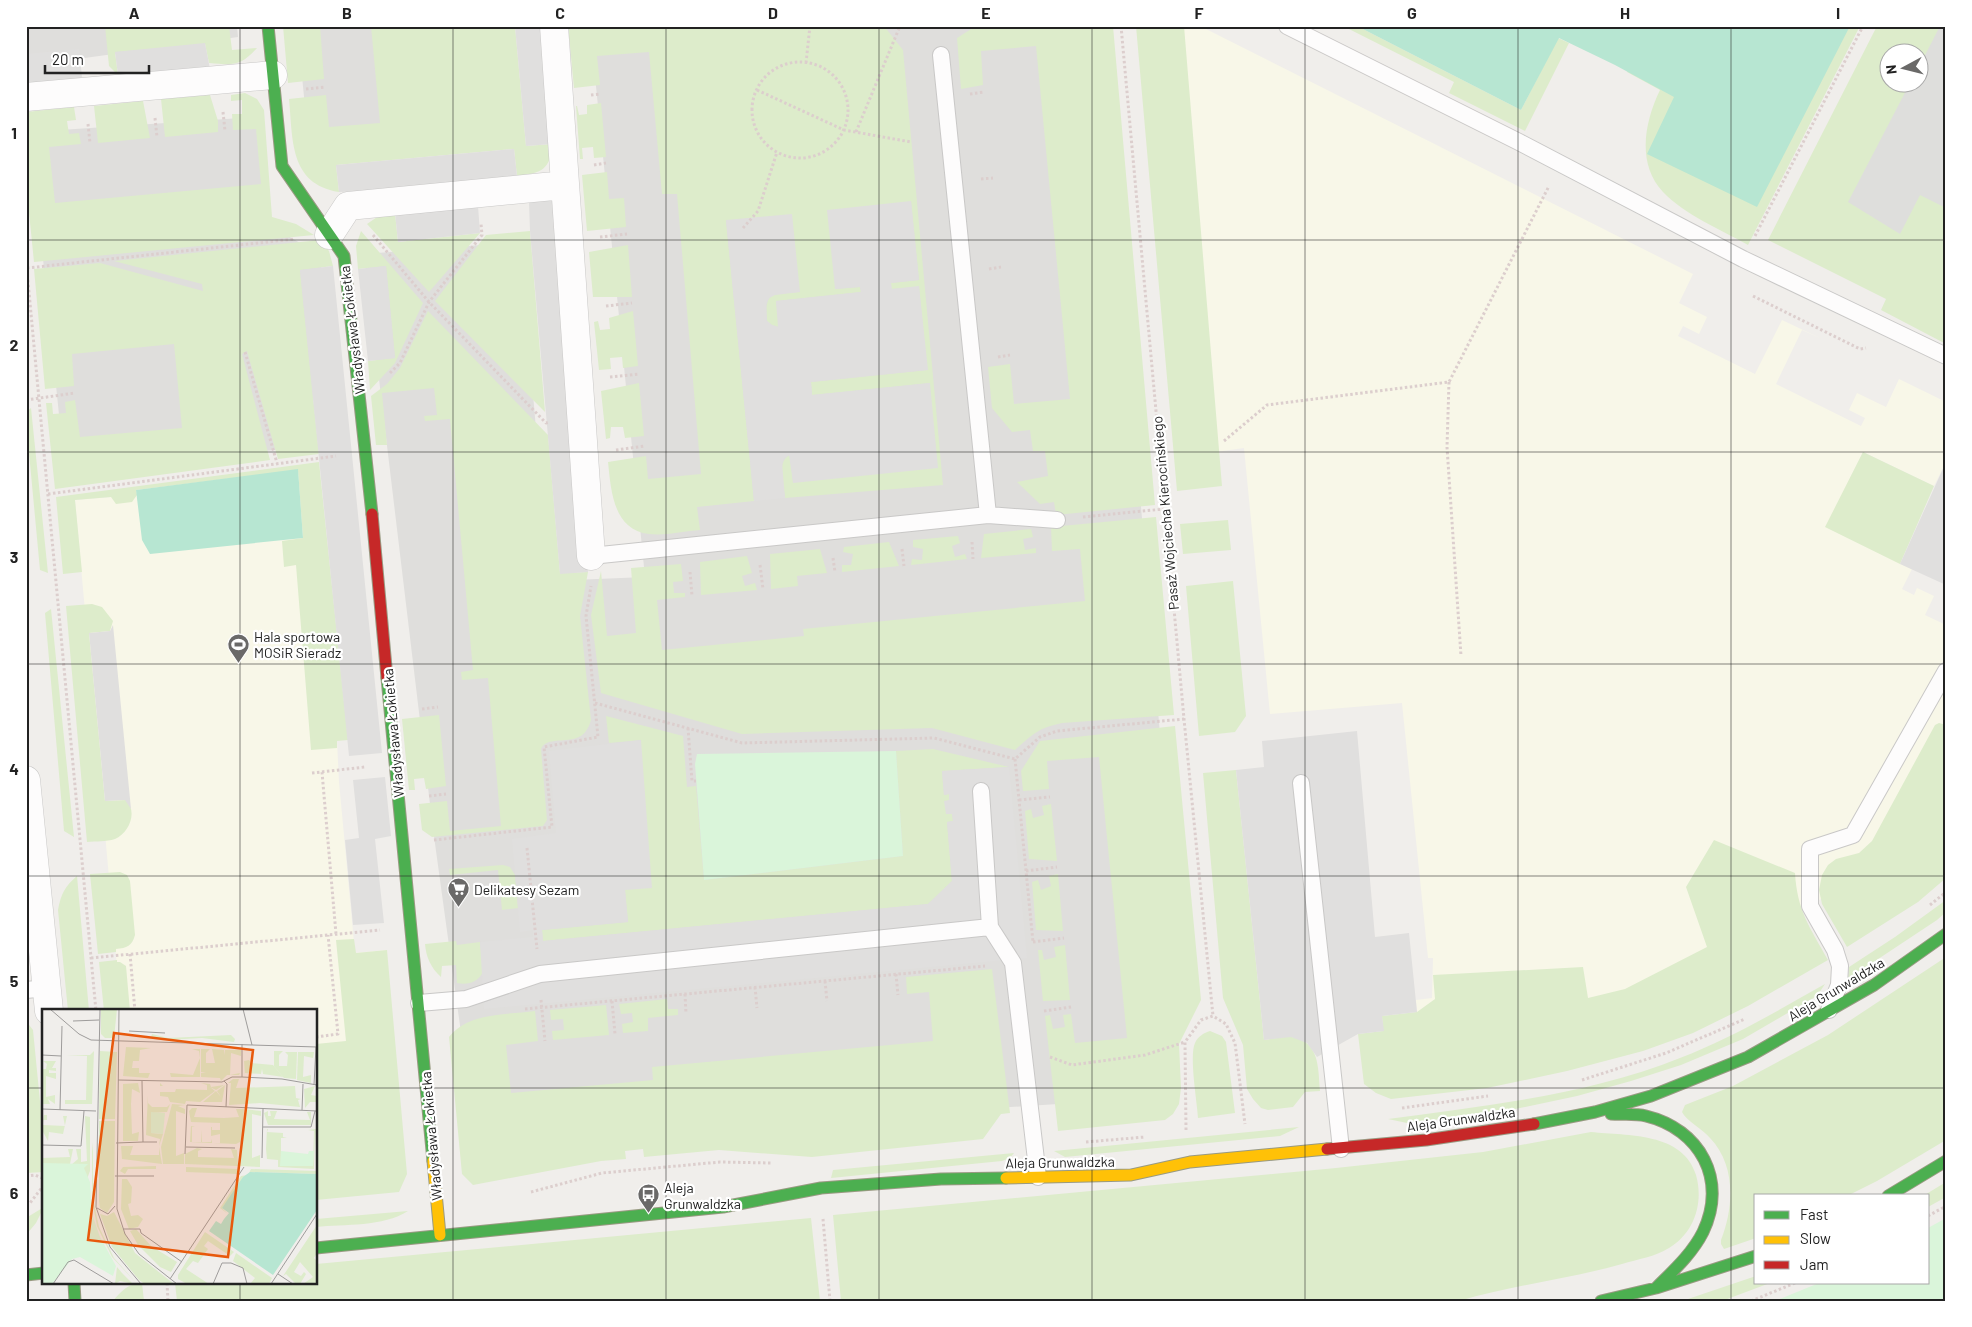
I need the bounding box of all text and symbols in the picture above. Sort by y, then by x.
text: A [129,3,140,22]
text: B [342,3,352,22]
text: C [555,3,565,22]
text: D [768,3,778,22]
text: E [981,3,991,22]
text: F [1195,3,1204,22]
text: G [1407,3,1417,22]
text: H [1620,3,1630,22]
text: I [1836,3,1840,22]
scale bar [45,42,149,74]
north arrow [1880,42,1930,92]
text: 20 m [52,50,84,68]
text: N [1882,64,1900,75]
text: 1 [11,123,17,142]
street label: Władysława Łokietka [336,265,368,395]
text: 2 [10,335,19,354]
street label: Pasaż Wojciecha Kierocińskiego [1148,415,1182,611]
text: 3 [10,547,18,566]
place label: Hala sportowa MOSiR Sieradz [254,628,341,661]
sports icon: Hala sportowa MOSiR Sieradz [226,632,250,663]
street label: Władysława Łokietka [379,668,407,798]
text: 4 [9,759,19,778]
supermarket icon: Delikatesy Sezam [446,877,470,908]
place label: Delikatesy Sezam [474,881,579,898]
street label: Aleja Grunwaldzka [1785,954,1887,1024]
text: 5 [10,971,19,990]
inset map [42,1009,318,1284]
street label: Władysława Łokietka [417,1071,445,1201]
street label: Aleja Grunwaldzka [1406,1103,1516,1135]
street label: Aleja Grunwaldzka [1005,1153,1115,1171]
place label: Aleja Grunwaldzka [664,1179,741,1212]
text: 6 [10,1183,19,1202]
bus stop icon: Aleja Grunwaldzka [636,1183,660,1214]
legend [1754,1194,1930,1284]
text: Fast [1800,1205,1828,1223]
text: Slow [1800,1229,1831,1247]
text: Jam [1800,1255,1829,1273]

